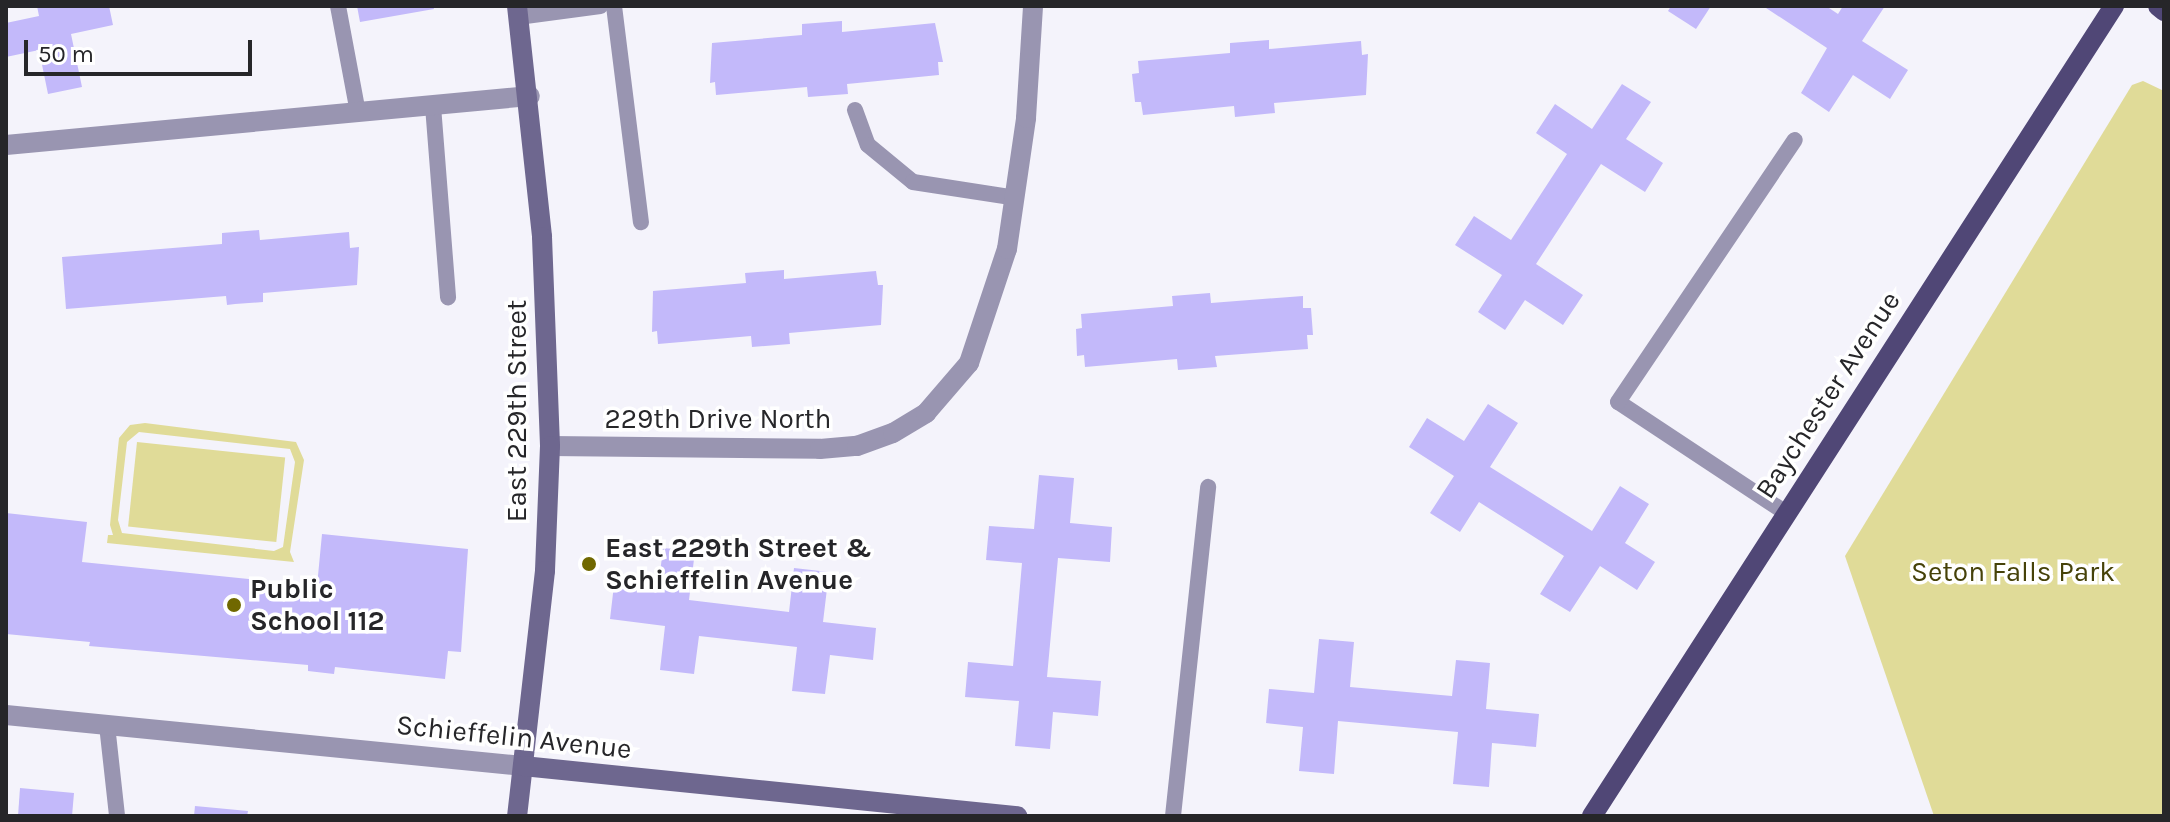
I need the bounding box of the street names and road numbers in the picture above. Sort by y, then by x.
street label: Baychester Avenue [1749,285,1907,505]
street label: East 229th Street [500,300,534,522]
street label: 229th Drive North [605,402,831,436]
street label: Schieffelin Avenue [395,708,633,766]

